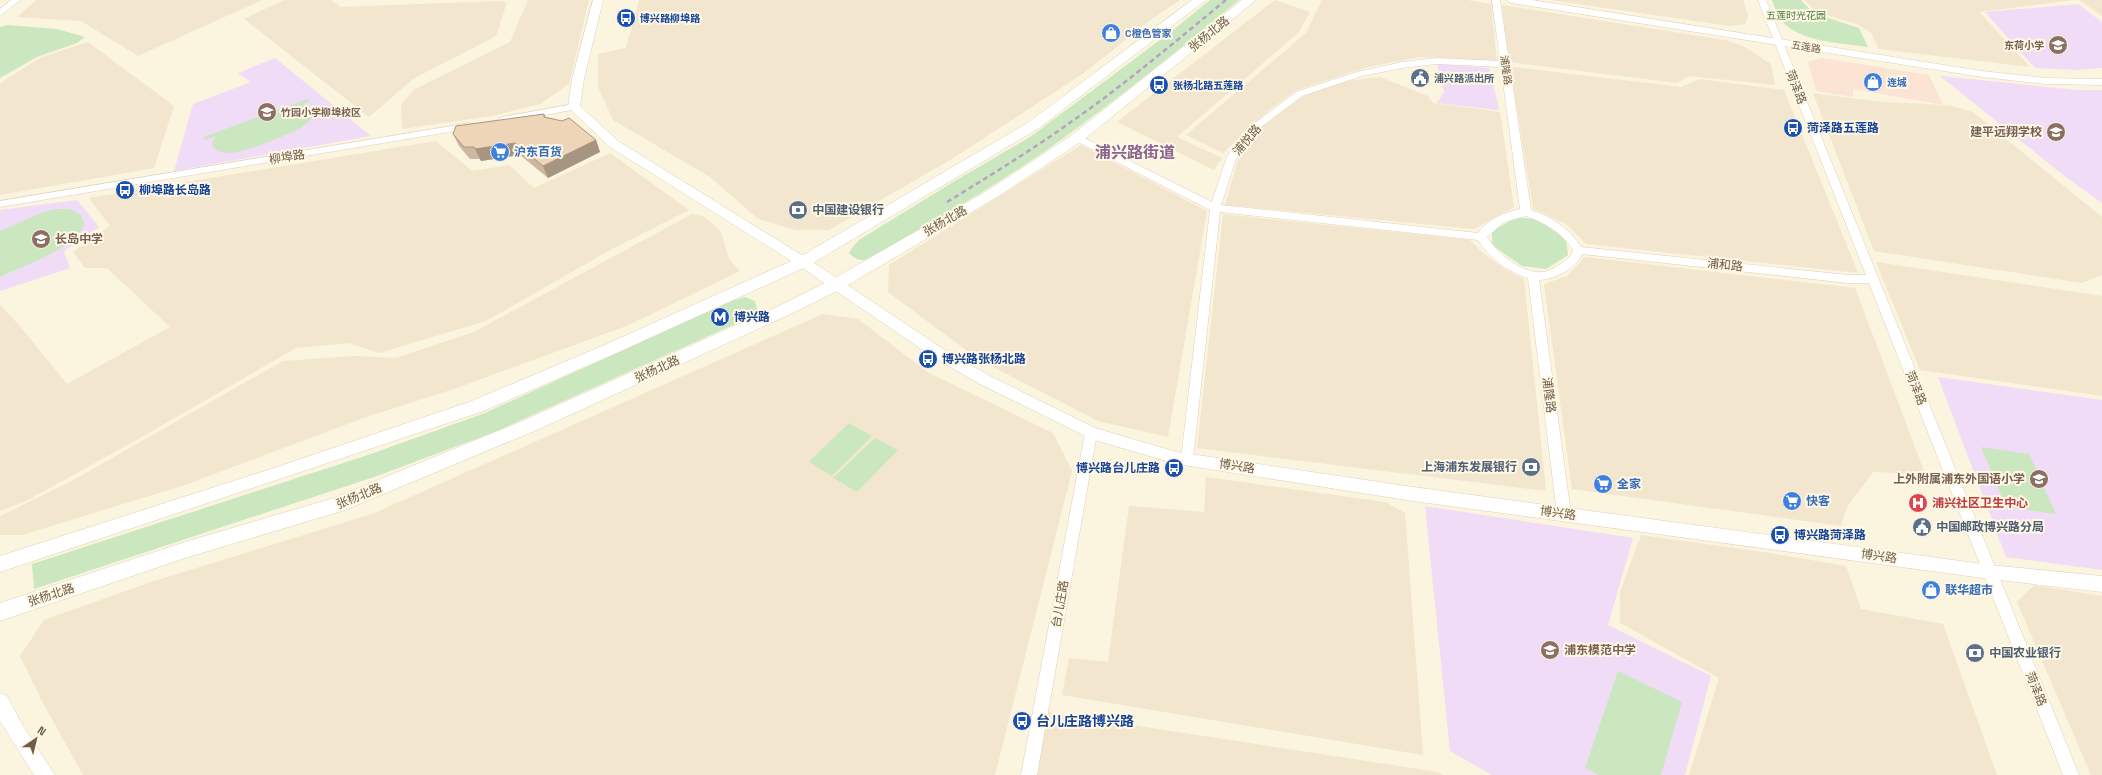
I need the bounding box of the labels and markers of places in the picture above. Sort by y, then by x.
bus stop icon: 博兴路柳埠路 [615,7,637,29]
place label: 博兴路柳埠路 [640,12,701,25]
shop icon: C橙色管家 [1100,22,1122,44]
place label: C橙色管家 [1125,27,1171,40]
school or university icon: 东荷小学 [2047,34,2069,56]
place label: 东荷小学 [2004,39,2044,52]
public building icon: 浦兴路派出所 [1409,67,1431,89]
shop icon: 连城 [1862,71,1884,93]
place label: 浦兴路派出所 [1434,72,1494,85]
bus stop icon: 张杨北路五莲路 [1148,74,1170,96]
place label: 连城 [1887,76,1907,89]
place label: 张杨北路五莲路 [1173,79,1244,92]
school or university icon: 竹园小学柳埠校区 [256,101,278,123]
place label: 竹园小学柳埠校区 [280,106,361,119]
bus stop icon: 菏泽路五莲路 [1782,117,1804,139]
place label: 菏泽路五莲路 [1807,120,1879,136]
school or university icon: 建平远翔学校 [2045,121,2067,143]
place label: 建平远翔学校 [1970,124,2042,140]
supermarket icon: 沪东百货 [489,141,511,163]
place label: 沪东百货 [514,144,562,160]
bus stop icon: 柳埠路长岛路 [114,179,136,201]
place label: 柳埠路长岛路 [139,182,211,198]
bank icon: 中国建设银行 [787,199,809,221]
place label: 中国建设银行 [812,202,884,218]
school or university icon: 长岛中学 [30,228,52,250]
place label: 长岛中学 [55,231,103,247]
metro station icon: 博兴路 [709,306,731,328]
place label: 博兴路 [734,309,770,325]
bus stop icon: 博兴路张杨北路 [917,348,939,370]
place label: 博兴路张杨北路 [942,351,1026,367]
bank icon: 上海浦东发展银行 [1520,456,1542,478]
bus stop icon: 博兴路台儿庄路 [1163,457,1185,479]
place label: 上海浦东发展银行 [1421,459,1517,475]
place label: 博兴路台儿庄路 [1076,460,1160,476]
school or university icon: 上外附属浦东外国语小学 [2028,468,2050,490]
place label: 上外附属浦东外国语小学 [1893,471,2025,487]
supermarket icon: 全家 [1592,473,1614,495]
place label: 全家 [1617,476,1641,492]
supermarket icon: 快客 [1781,490,1803,512]
hospital icon: 浦兴社区卫生中心 [1907,492,1929,514]
place label: 快客 [1806,493,1830,509]
place label: 浦兴社区卫生中心 [1932,495,2028,511]
public building icon: 中国邮政博兴路分局 [1911,516,1933,538]
place label: 中国邮政博兴路分局 [1936,519,2044,535]
bus stop icon: 博兴路菏泽路 [1769,524,1791,546]
place label: 博兴路菏泽路 [1794,527,1866,543]
shop icon: 联华超市 [1920,579,1942,601]
place label: 联华超市 [1945,582,1993,598]
school or university icon: 浦东模范中学 [1539,639,1561,661]
place label: 浦东模范中学 [1564,642,1636,658]
bank icon: 中国农业银行 [1964,642,1986,664]
place label: 中国农业银行 [1989,645,2061,661]
bus stop icon: 台儿庄路博兴路 [1011,710,1033,732]
place label: 台儿庄路博兴路 [1036,712,1134,730]

